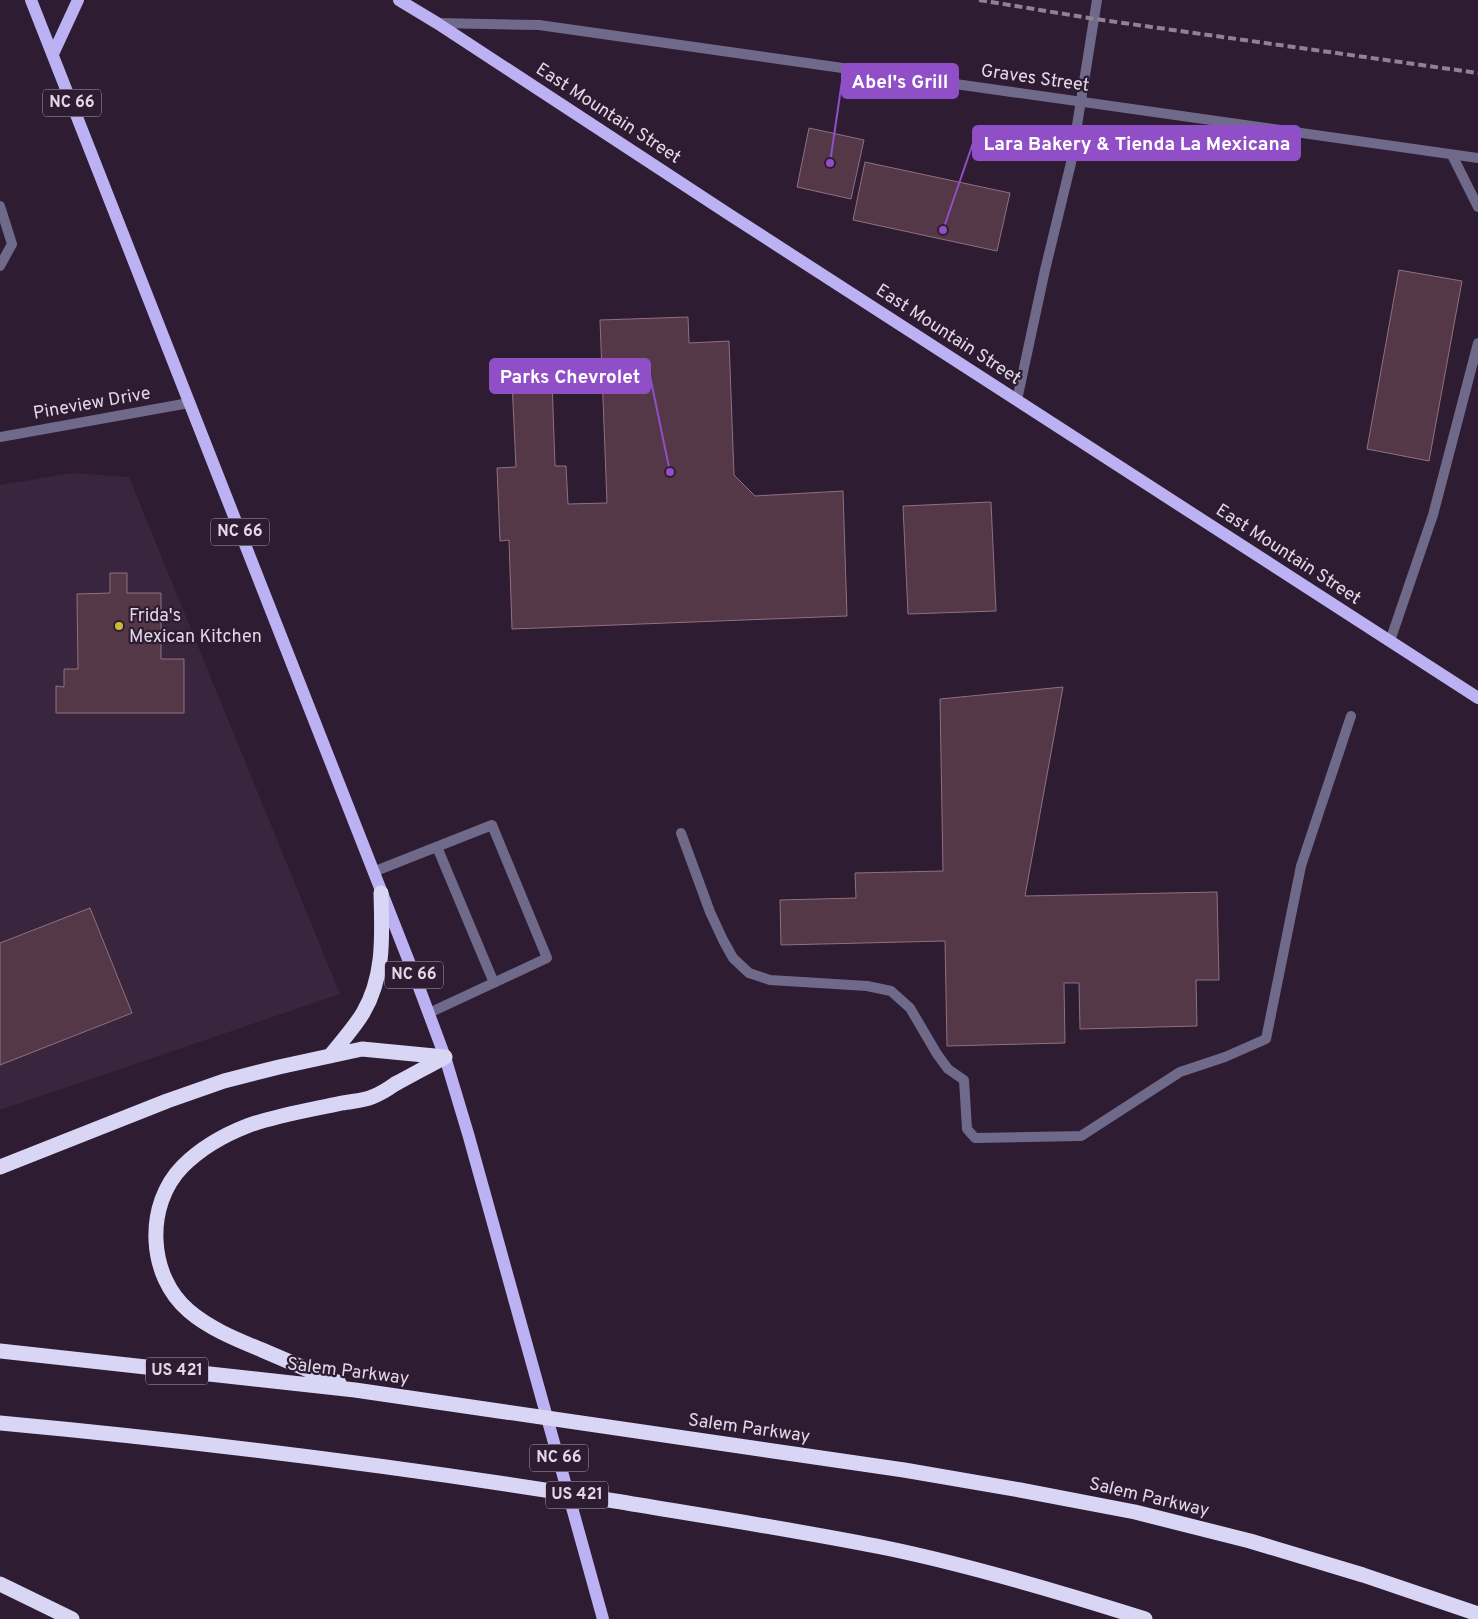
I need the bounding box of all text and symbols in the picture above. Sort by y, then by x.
street label: East Mountain Street [531,58,685,170]
street label: Graves Street [979,60,1091,98]
callout: Abel's Grill [842,64,958,98]
text: Abel's Grill [852,71,948,95]
road number: NC 66 [43,90,101,116]
callout: Lara Bakery & Tienda La Mexicana [973,126,1300,160]
text: Lara Bakery & Tienda La Mexicana [984,133,1290,157]
street label: East Mountain Street [871,279,1025,391]
callout: Parks Chevrolet [490,359,650,393]
text: Parks Chevrolet [500,366,640,390]
street label: Pineview Drive [32,382,152,426]
street label: East Mountain Street [1211,499,1365,611]
road number: NC 66 [211,518,269,546]
place label: Frida's Mexican Kitchen [129,605,262,649]
marker: Frida's Mexican Kitchen [113,620,125,632]
road number: NC 66 [385,962,443,988]
street label: Salem Parkway [286,1353,410,1391]
road number: US 421 [146,1358,208,1384]
street label: Salem Parkway [687,1409,811,1449]
road number: NC 66 [530,1445,588,1472]
street label: Salem Parkway [1087,1473,1211,1523]
road number: US 421 [546,1482,608,1508]

